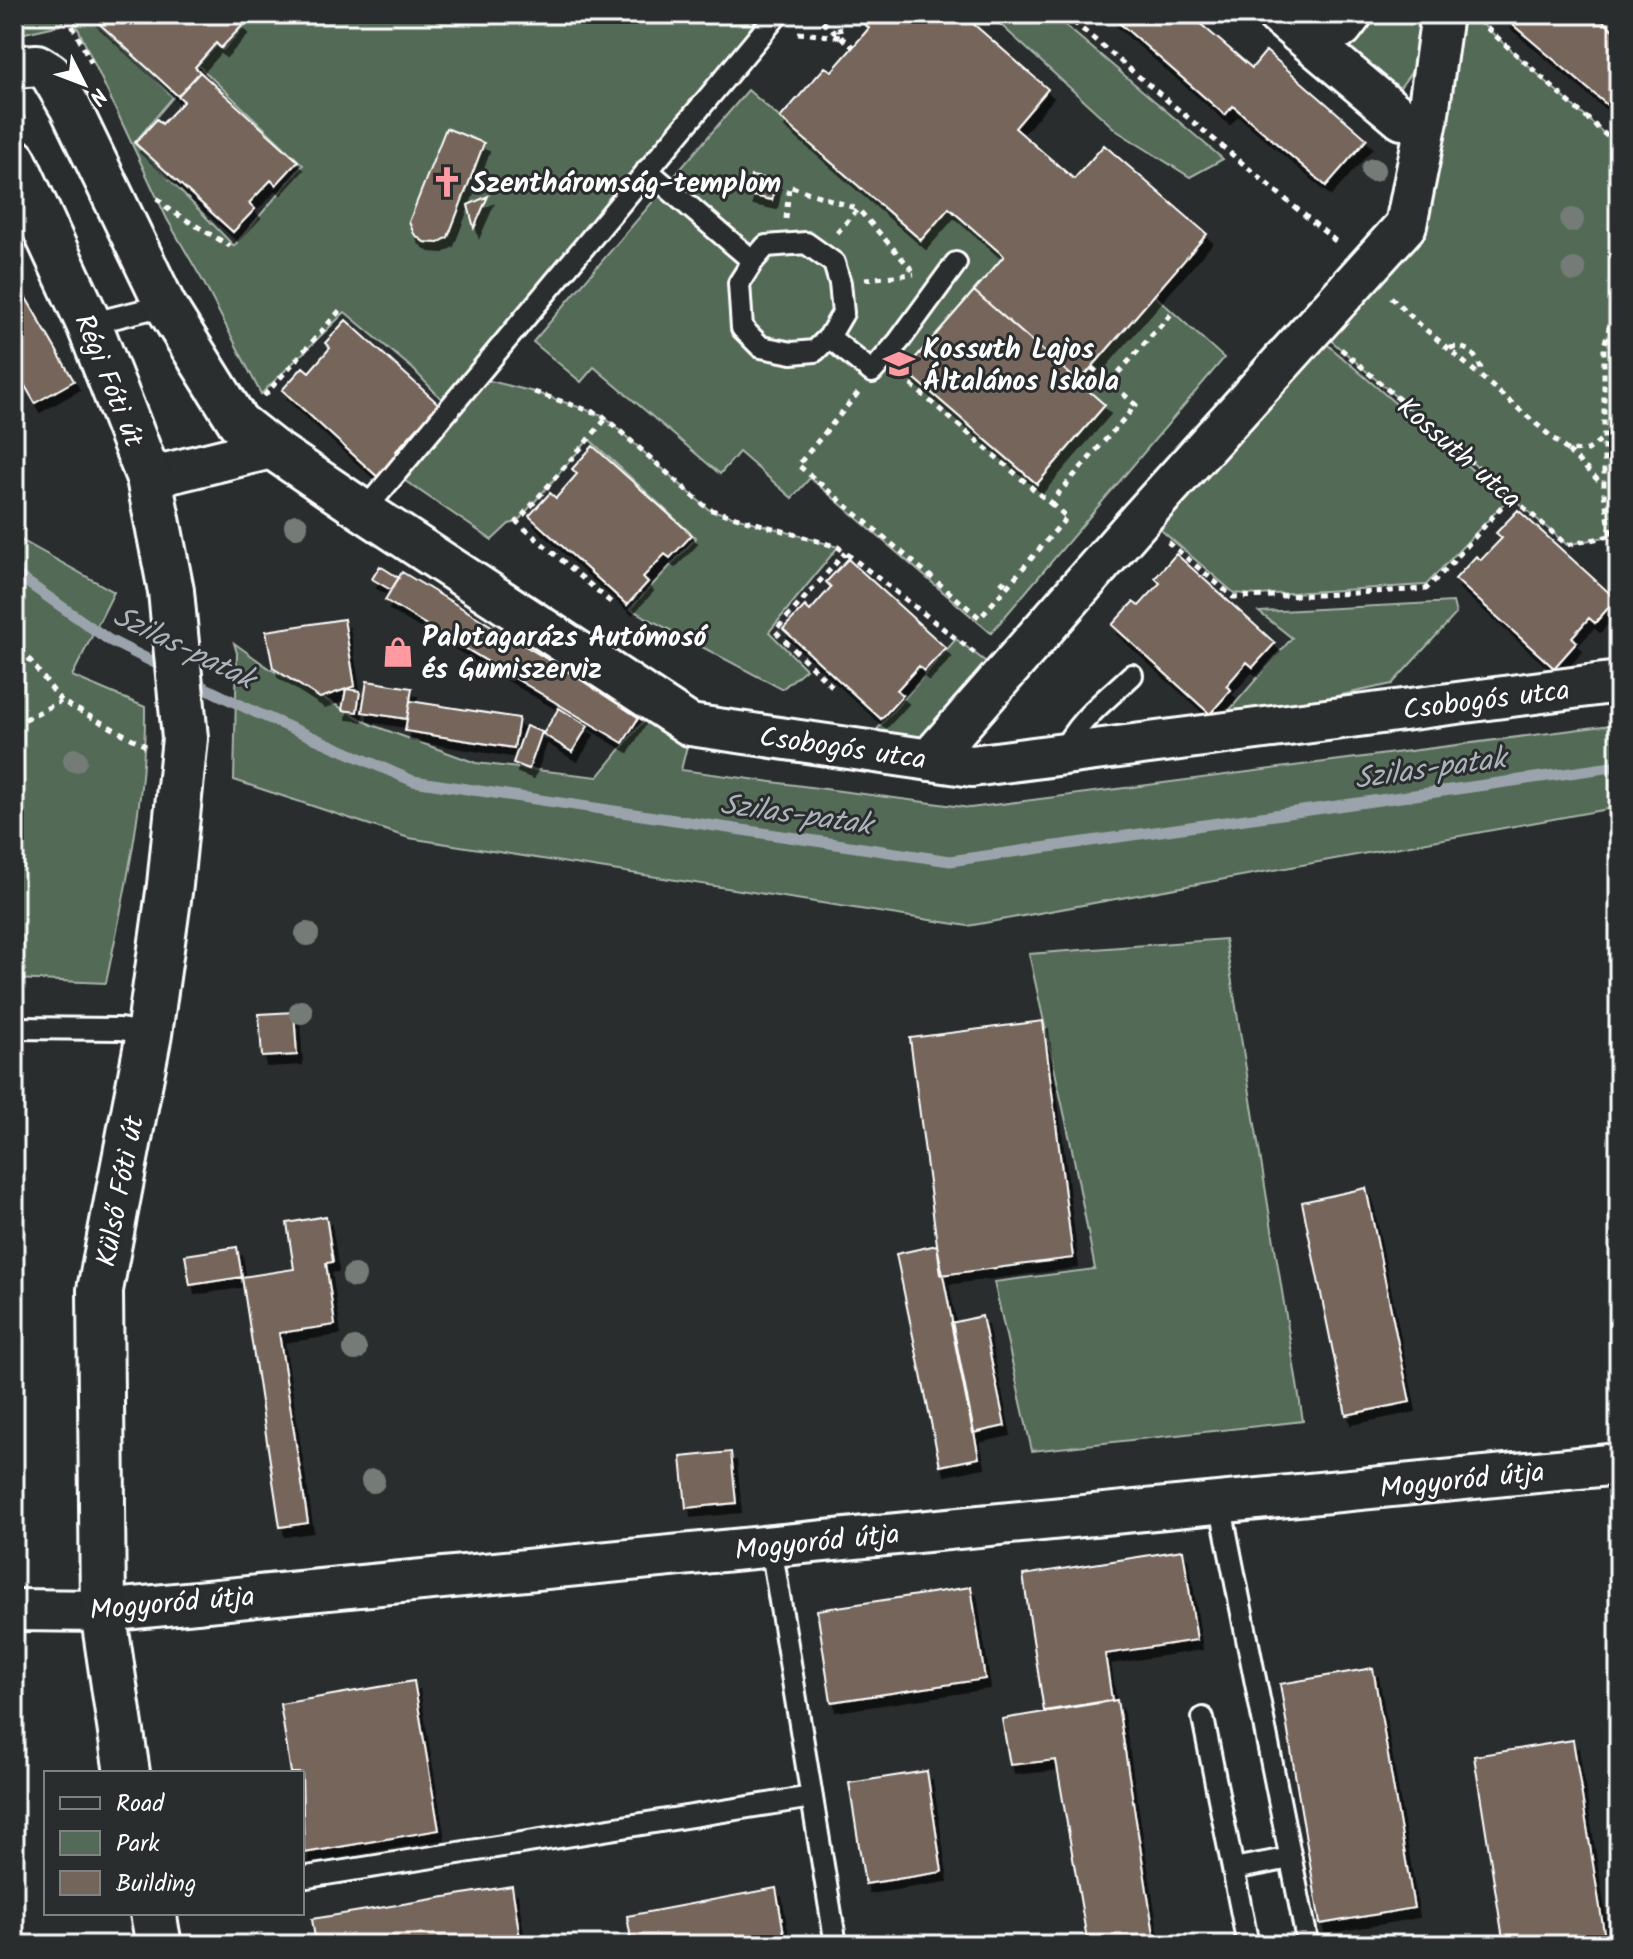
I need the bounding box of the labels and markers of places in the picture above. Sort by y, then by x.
place label: Szentháromság-templom [471,162,781,207]
church icon: Szentháromság-templom [430,165,464,199]
place label: Kossuth Lajos Általános Iskola [923,328,1119,405]
school or university icon: Kossuth Lajos Általános Iskola [882,347,916,381]
place label: Palotagarázs Autómosó és Gumiszerviz [422,616,709,693]
shop icon: Palotagarázs Autómosó és Gumiszerviz [381,635,415,669]

